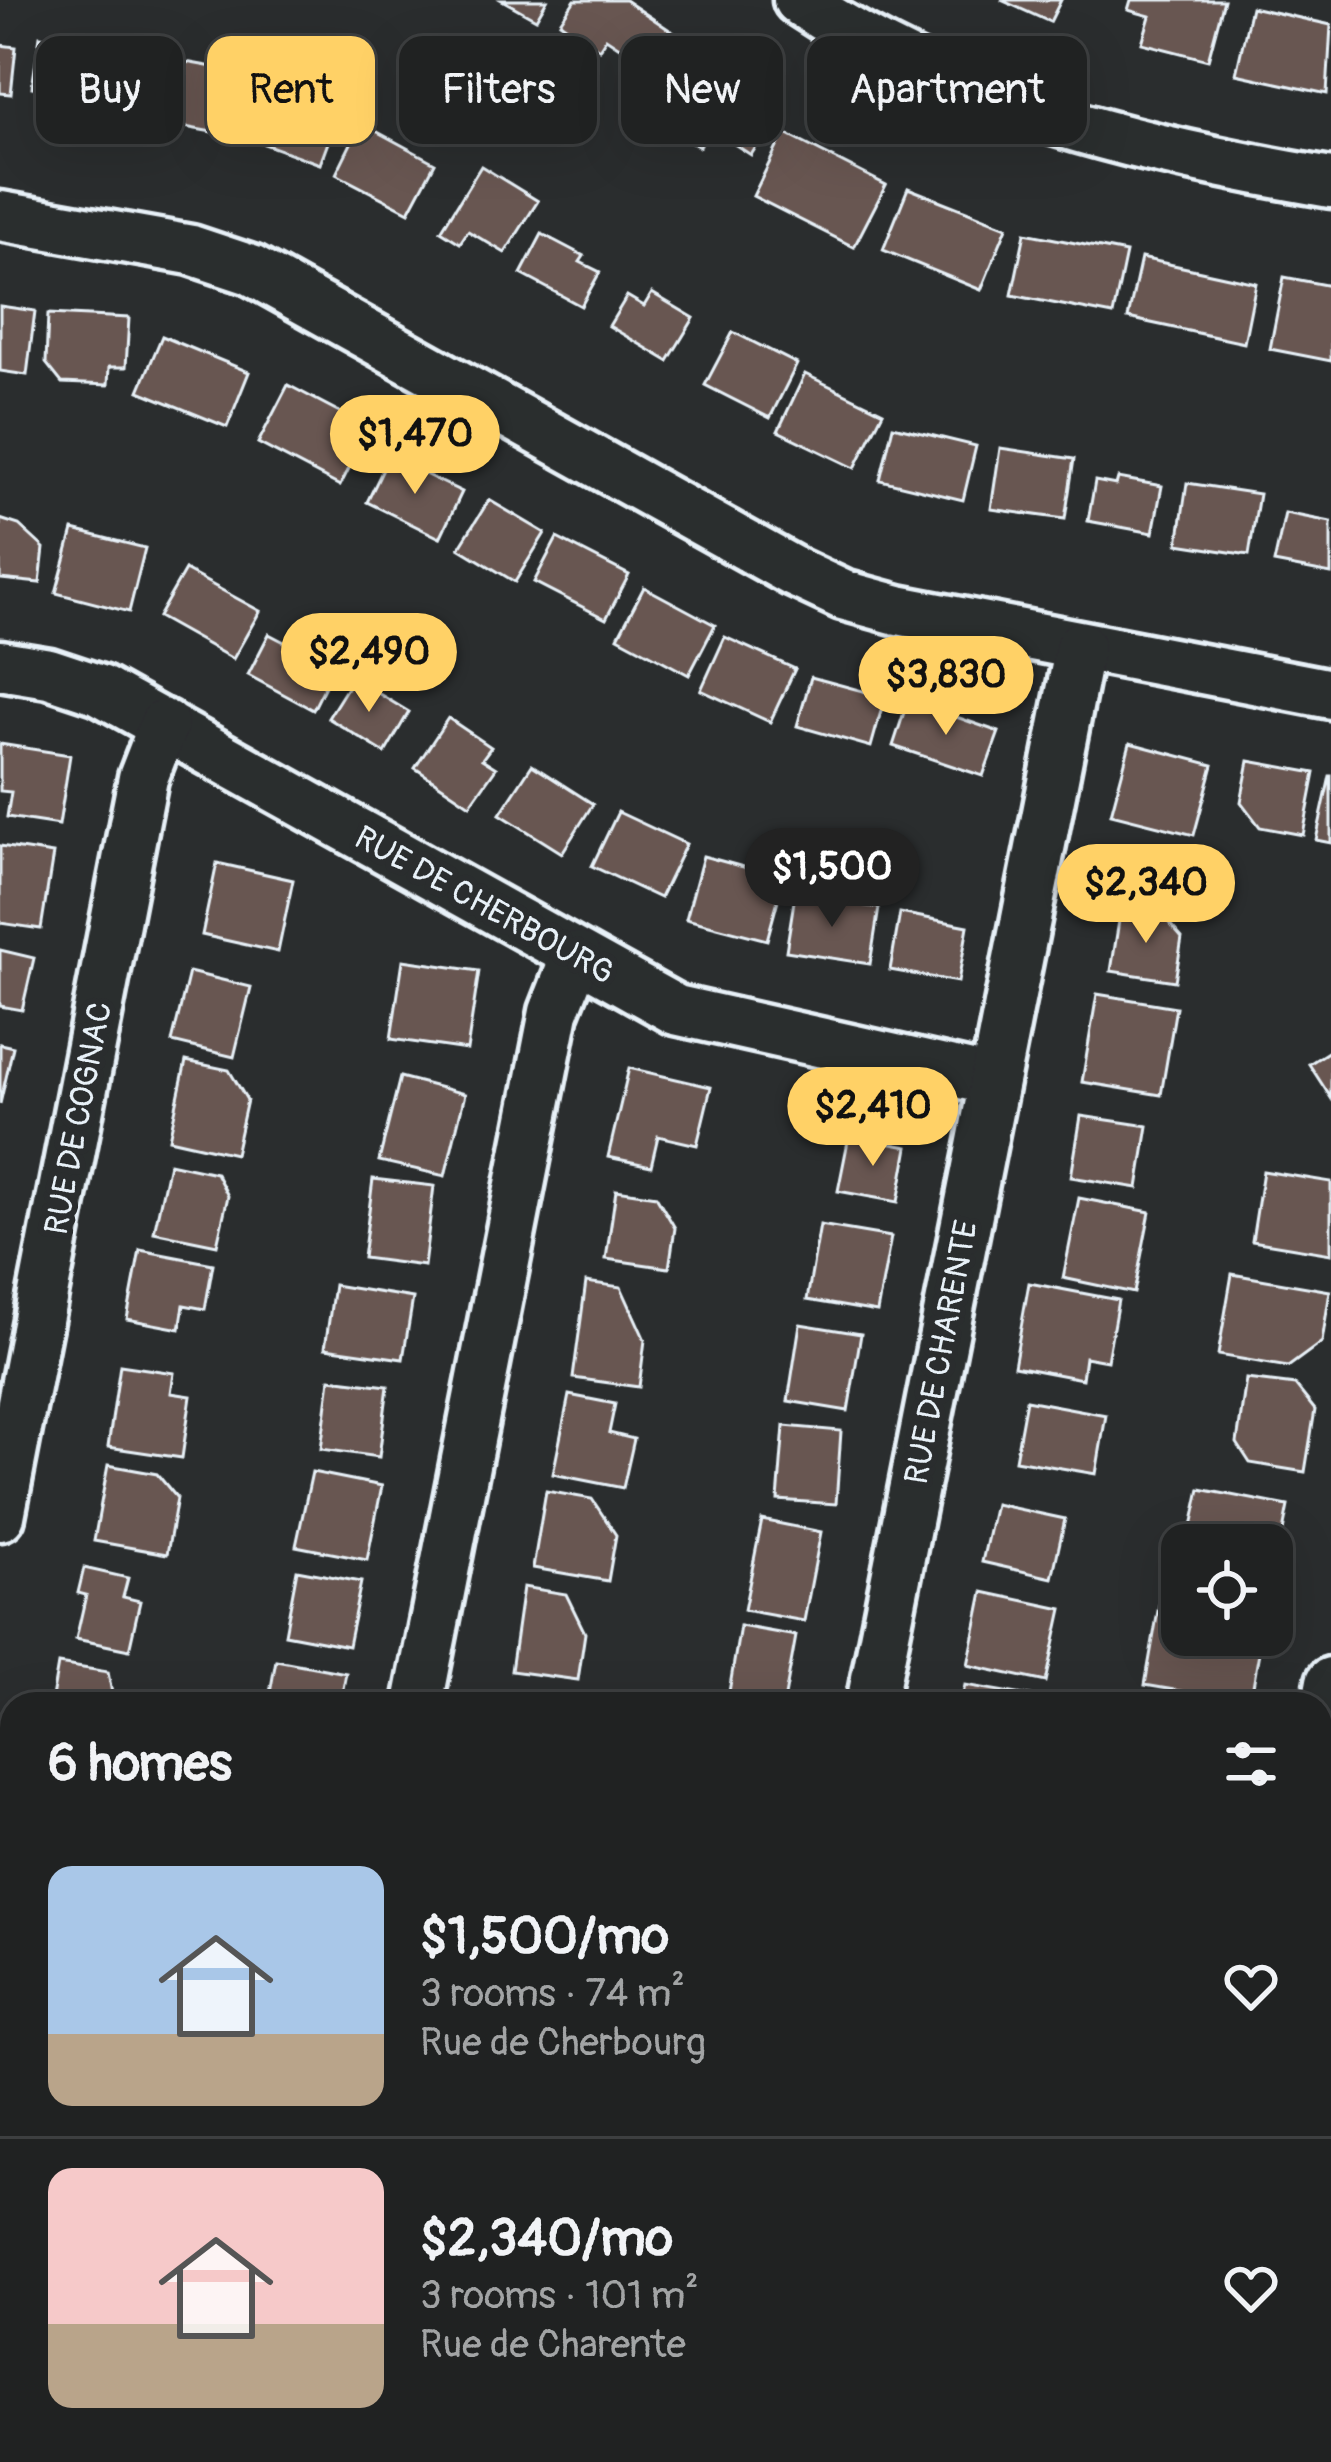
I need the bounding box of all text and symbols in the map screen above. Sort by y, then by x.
chip: Buy [36,36,183,144]
chip: Rent [207,36,375,144]
chip: Filters [399,36,597,144]
chip: New [621,36,783,144]
chip: Apartment [807,36,1087,144]
pin: $1,470 [317,395,513,497]
text: $1,470 [357,409,473,458]
pin: $2,490 [271,613,467,715]
text: $2,490 [308,627,430,676]
pin: $3,830 [848,636,1044,738]
text: $3,830 [886,650,1006,699]
street label: RUE DE CHERBOURG [347,817,621,994]
pin: $1,500 [734,828,930,930]
text: $1,500 [772,842,892,891]
pin: $2,340 [1048,844,1244,946]
text: $2,340 [1084,858,1208,907]
street label: RUE DE COGNAC [36,998,121,1238]
pin: $2,410 [775,1067,971,1169]
text: $2,410 [814,1081,932,1130]
street label: RUE DE CHARENTE [896,1217,987,1488]
map controls [1161,1524,1293,1656]
button: locate [1161,1524,1293,1656]
icon: filters [1218,1731,1284,1797]
text: 6 homes [48,1732,232,1796]
text: $1,500/mo [420,1905,669,1969]
icon: home [144,1914,288,2058]
icon: heart [1218,1953,1284,2019]
text: 3 rooms · 74 m² [420,1969,685,2018]
text: Rue de Cherbourg [420,2018,706,2067]
text: $2,340/mo [420,2207,673,2271]
icon: home [144,2216,288,2360]
icon: heart [1218,2255,1284,2321]
text: 3 rooms · 101 m² [420,2271,699,2320]
text: Rue de Charente [420,2320,686,2369]

